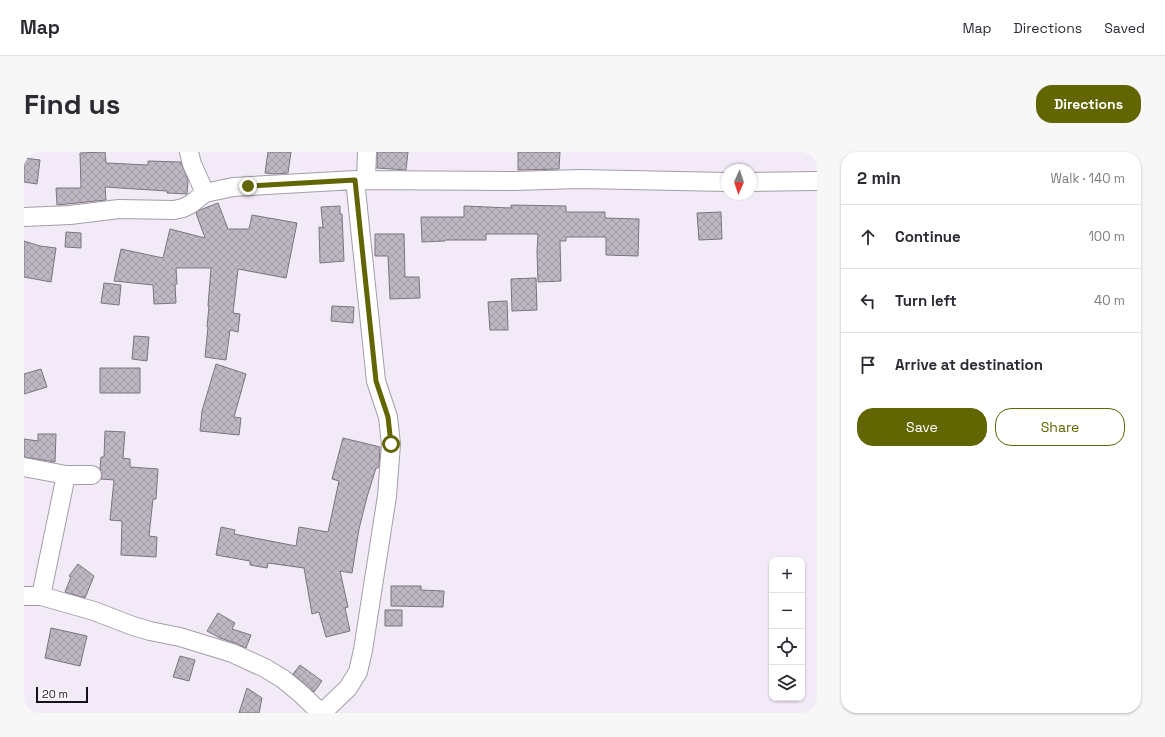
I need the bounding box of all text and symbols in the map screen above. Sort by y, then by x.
text: Map [20,15,60,40]
text: Map [962,19,992,37]
text: Directions [1014,19,1082,37]
text: Saved [1104,19,1145,37]
button: Directions [1036,85,1141,123]
text: Find us [24,86,121,122]
north arrow [721,164,757,200]
text: 2 min [857,167,901,189]
text: Walk · 140 m [1051,170,1125,187]
route end [239,177,257,195]
icon: ahead [857,226,879,248]
text: Continue [895,227,961,246]
text: 100 m [1088,228,1125,245]
icon: left [857,290,879,312]
text: Turn left [895,291,957,310]
text: 40 m [1094,292,1125,309]
icon: arrive [857,354,879,376]
text: Arrive at destination [895,355,1043,374]
button: Save [857,408,987,446]
button: Share [995,408,1125,446]
route start [382,435,400,453]
map controls [769,557,805,701]
button: + [769,557,805,593]
button: − [769,593,805,629]
button: locate [769,629,805,665]
button: layers [769,665,805,701]
scale bar [36,685,88,704]
text: 20 m [42,687,68,701]

